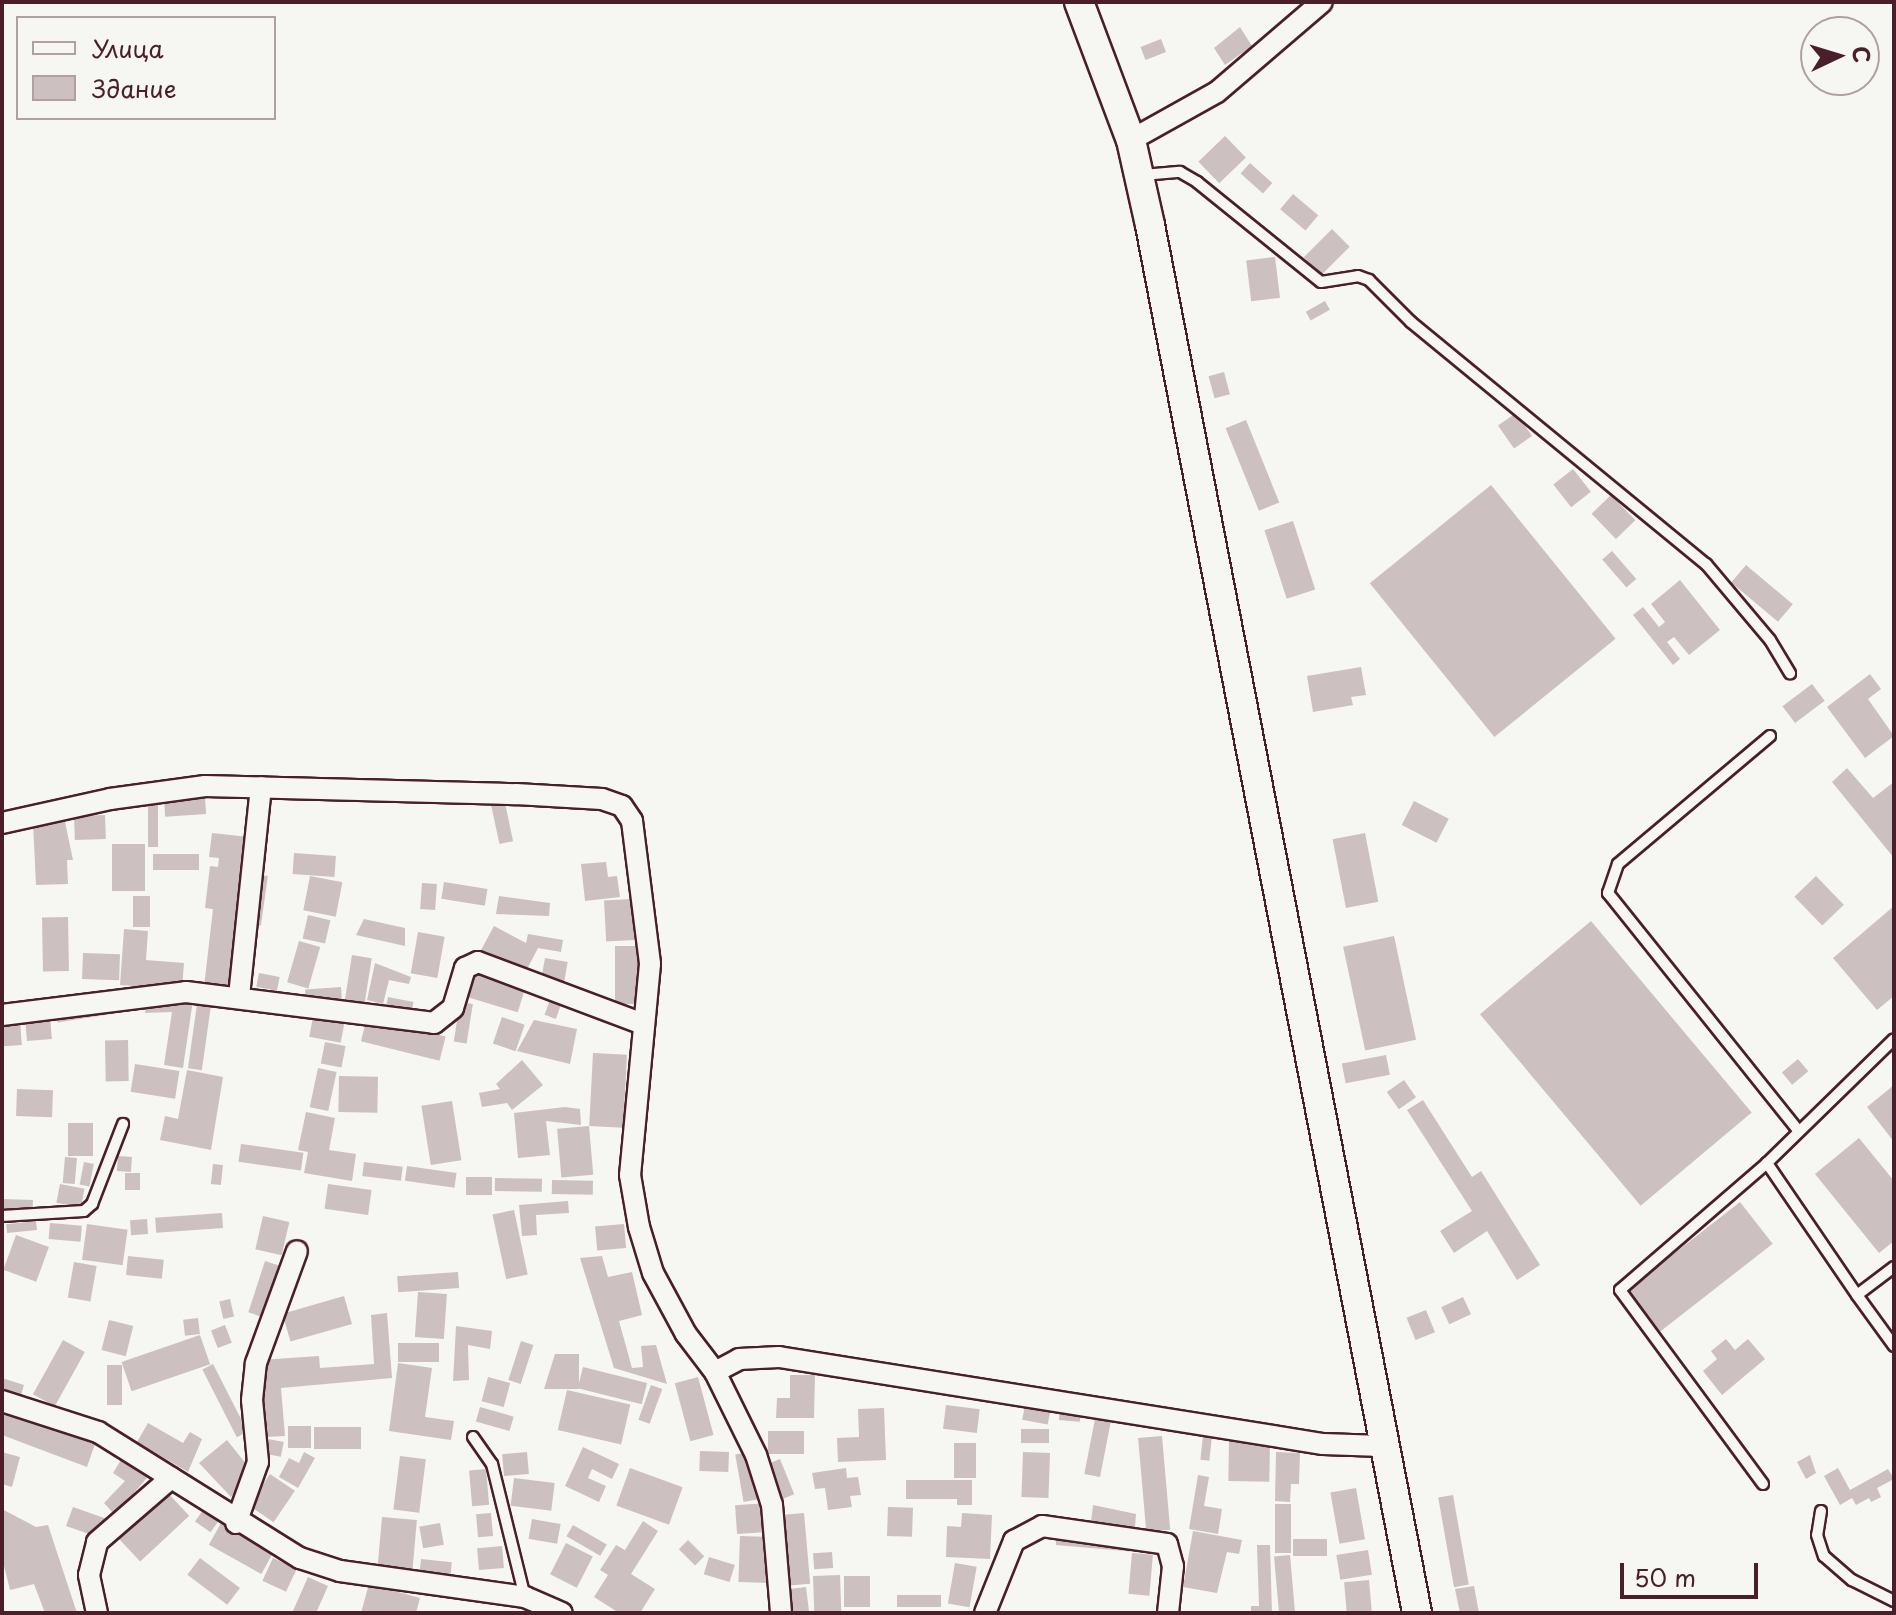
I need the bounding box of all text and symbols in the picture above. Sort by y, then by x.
legend [16,16,276,120]
north arrow [1800,16,1880,96]
text: Улица [92,30,164,66]
text: С [1845,45,1879,64]
text: Здание [92,70,177,106]
scale bar [1624,1547,1762,1597]
text: 50 m [1634,1559,1696,1595]

